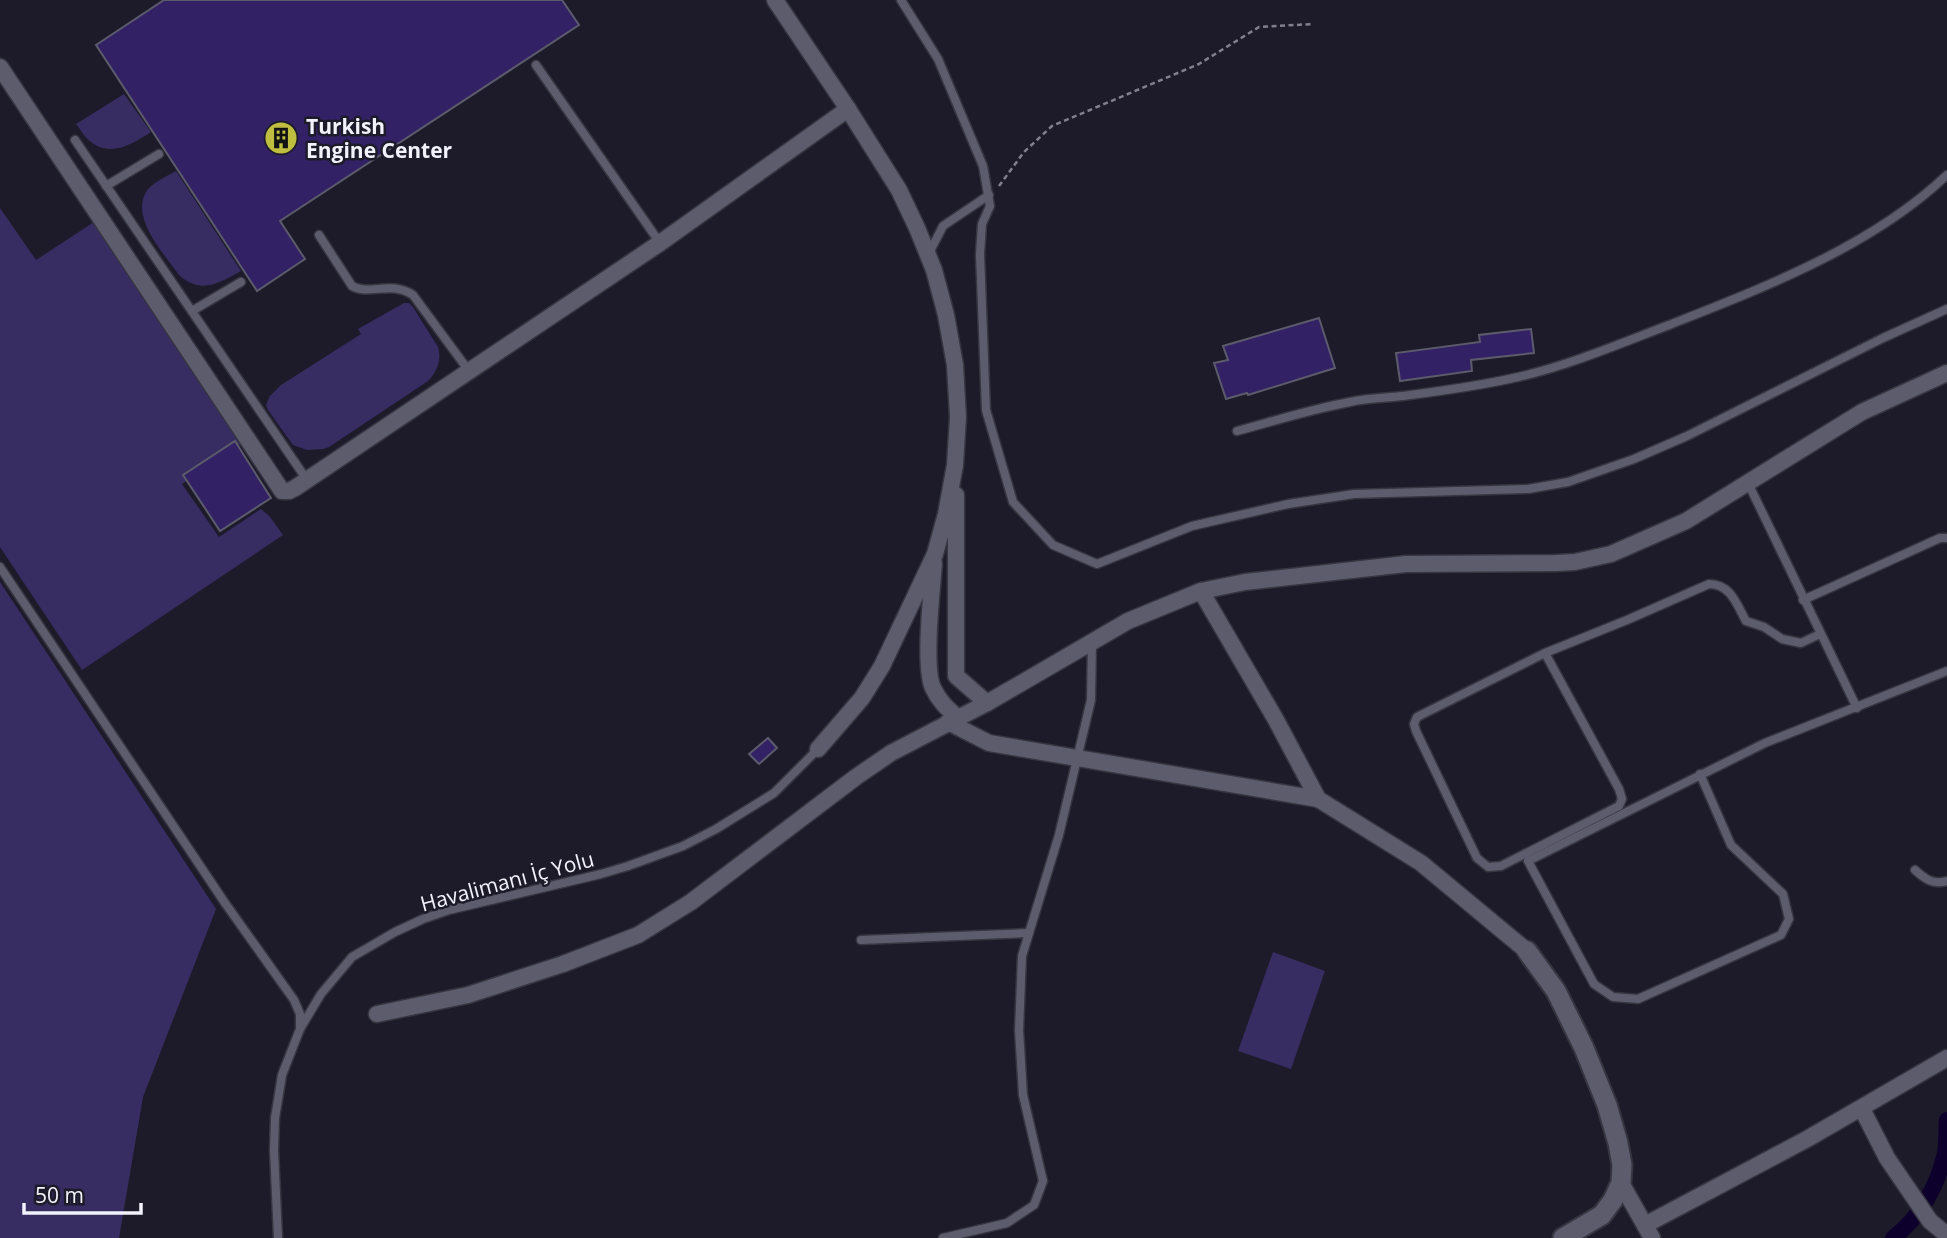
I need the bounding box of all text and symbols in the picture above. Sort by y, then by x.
place label: Turkish Engine Center [306,112,453,164]
building icon: Turkish Engine Center [262,119,300,157]
street label: Havalimanı İç Yolu [417,844,597,918]
scale bar [24,1172,142,1216]
text: 50 m [35,1181,84,1209]

